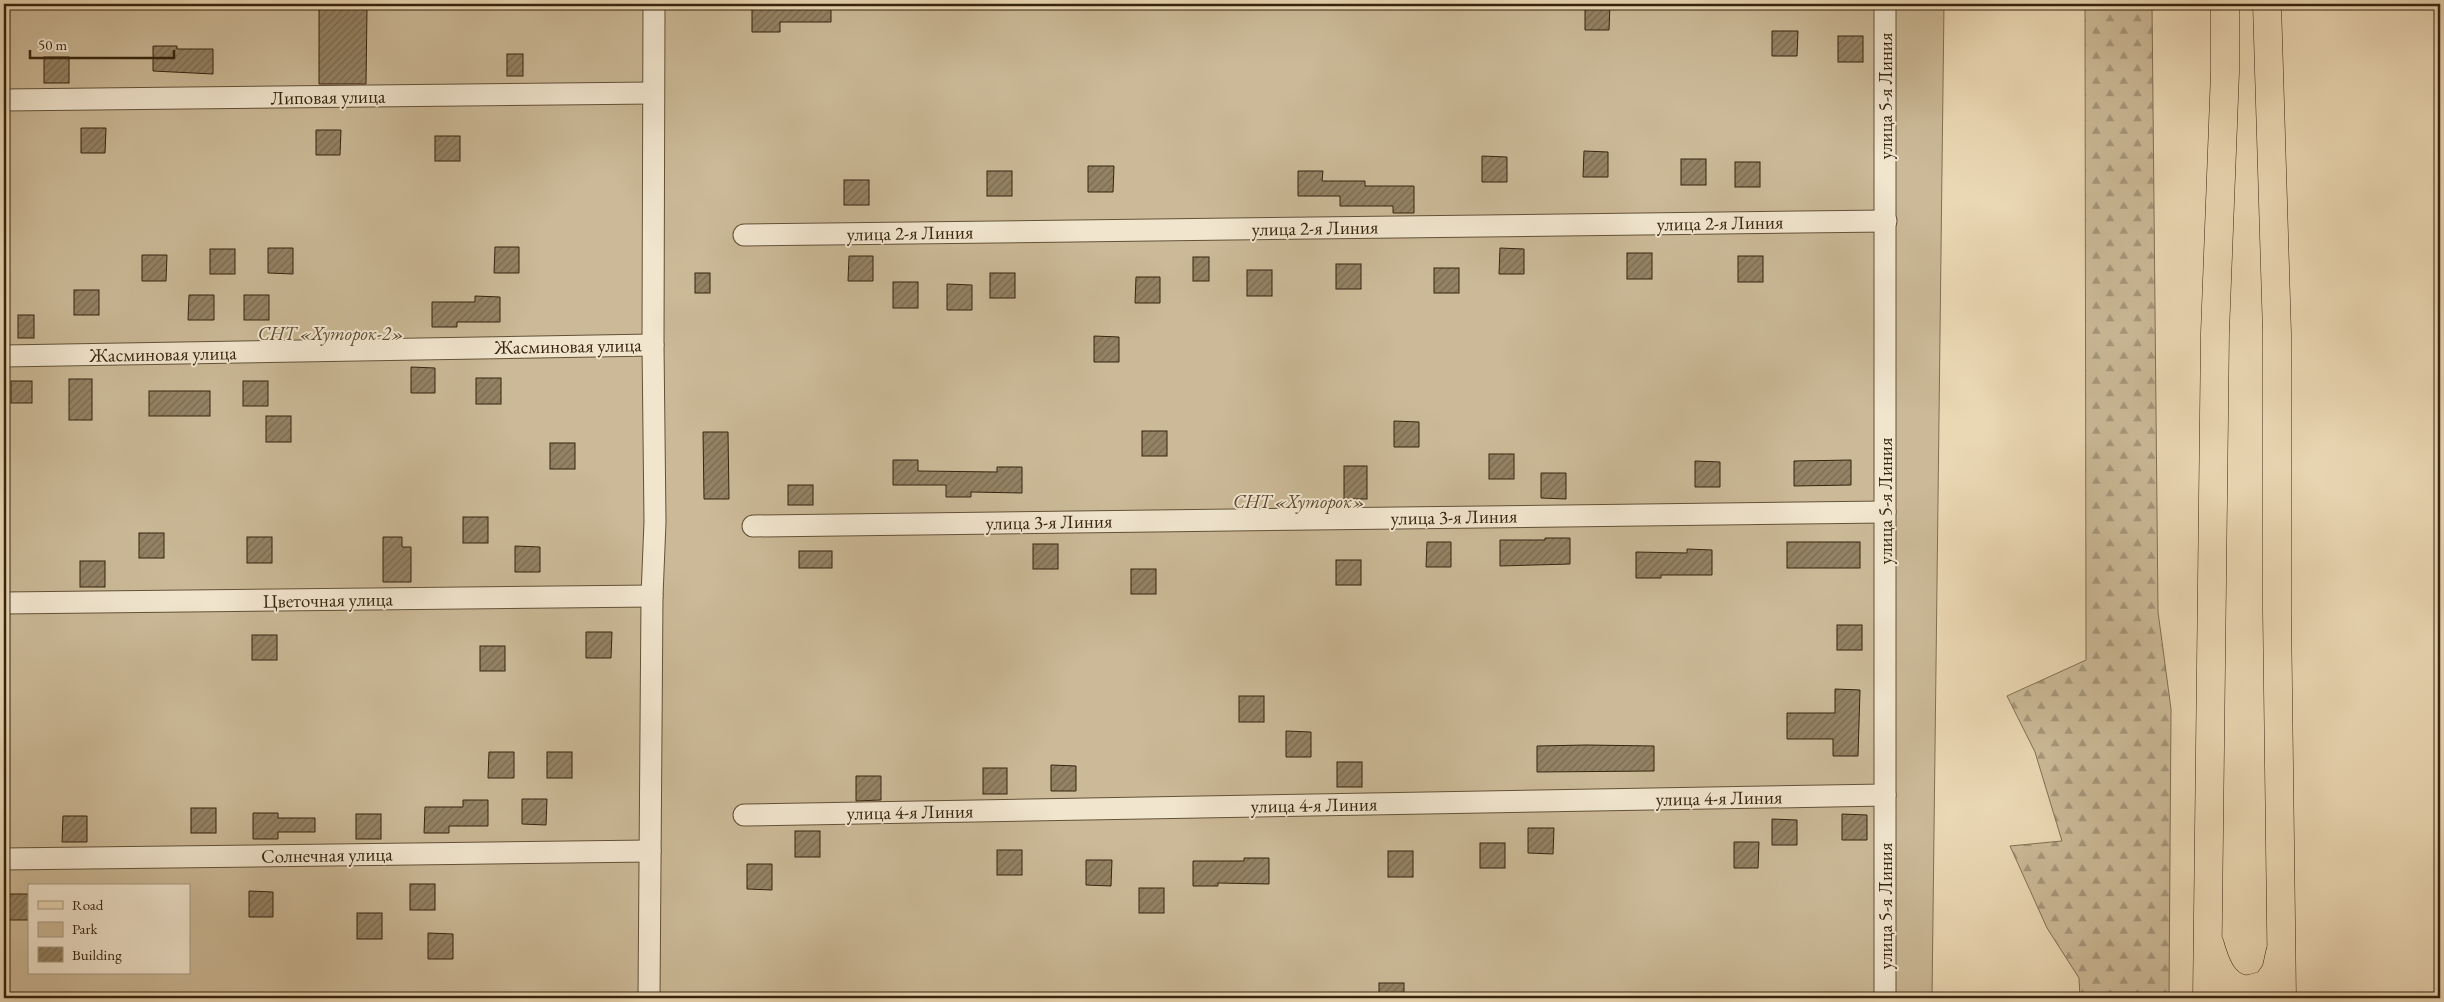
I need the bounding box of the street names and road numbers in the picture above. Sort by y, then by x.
street label: улица 5-я Линия [1873,32,1898,159]
street label: Липовая улица [270,83,386,110]
street label: улица 2-я Линия [1656,209,1784,237]
street label: улица 2-я Линия [1251,214,1379,242]
street label: улица 2-я Линия [846,219,974,247]
street label: Жасминовая улица [493,332,642,360]
street label: Жасминовая улица [88,340,237,368]
street label: улица 5-я Линия [1873,437,1898,564]
street label: улица 3-я Линия [1390,503,1518,531]
street label: улица 3-я Линия [985,508,1113,536]
street label: Цветочная улица [263,586,394,614]
street label: улица 4-я Линия [1655,784,1783,812]
street label: улица 4-я Линия [1250,791,1378,819]
street label: улица 4-я Линия [846,798,974,826]
street label: Солнечная улица [261,841,393,869]
street label: улица 5-я Линия [1873,842,1898,969]

